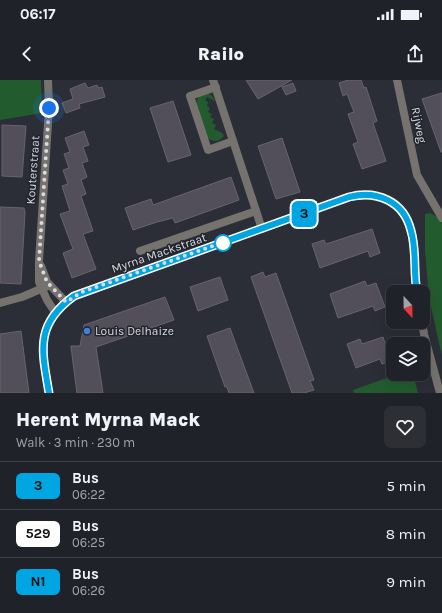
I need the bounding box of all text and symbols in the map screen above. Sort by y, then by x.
text: 06:17 [20,5,55,23]
icon: back [16,43,38,65]
text: Railo [198,43,244,65]
icon: share [404,43,426,65]
your location [39,98,59,118]
street label: Rijweg [409,106,429,144]
street label: Kouterstraat [24,135,42,205]
line badge: 3 [291,201,317,227]
text: 3 [300,205,308,222]
street label: Myrna Mackstraat [110,230,209,276]
unlabelled marker [214,234,232,252]
north arrow [386,285,430,329]
map controls [386,285,430,381]
place label: Louis Delhaize [95,324,174,338]
marker: Louis Delhaize [82,326,92,336]
button: layers [386,337,430,381]
button: heart [384,406,426,448]
text: Herent Myrna Mack [16,409,200,431]
text: Walk · 3 min · 230 m [16,435,135,450]
text: Bus [72,469,99,487]
text: 3 [34,477,42,494]
text: 5 min [386,477,426,495]
text: 06:22 [72,487,105,502]
text: Bus [72,517,99,535]
text: 529 [25,525,51,542]
text: 8 min [386,525,426,543]
text: 06:25 [72,535,105,550]
text: Bus [72,565,99,583]
text: N1 [30,573,46,590]
text: 9 min [386,573,426,591]
text: 06:26 [72,583,105,598]

